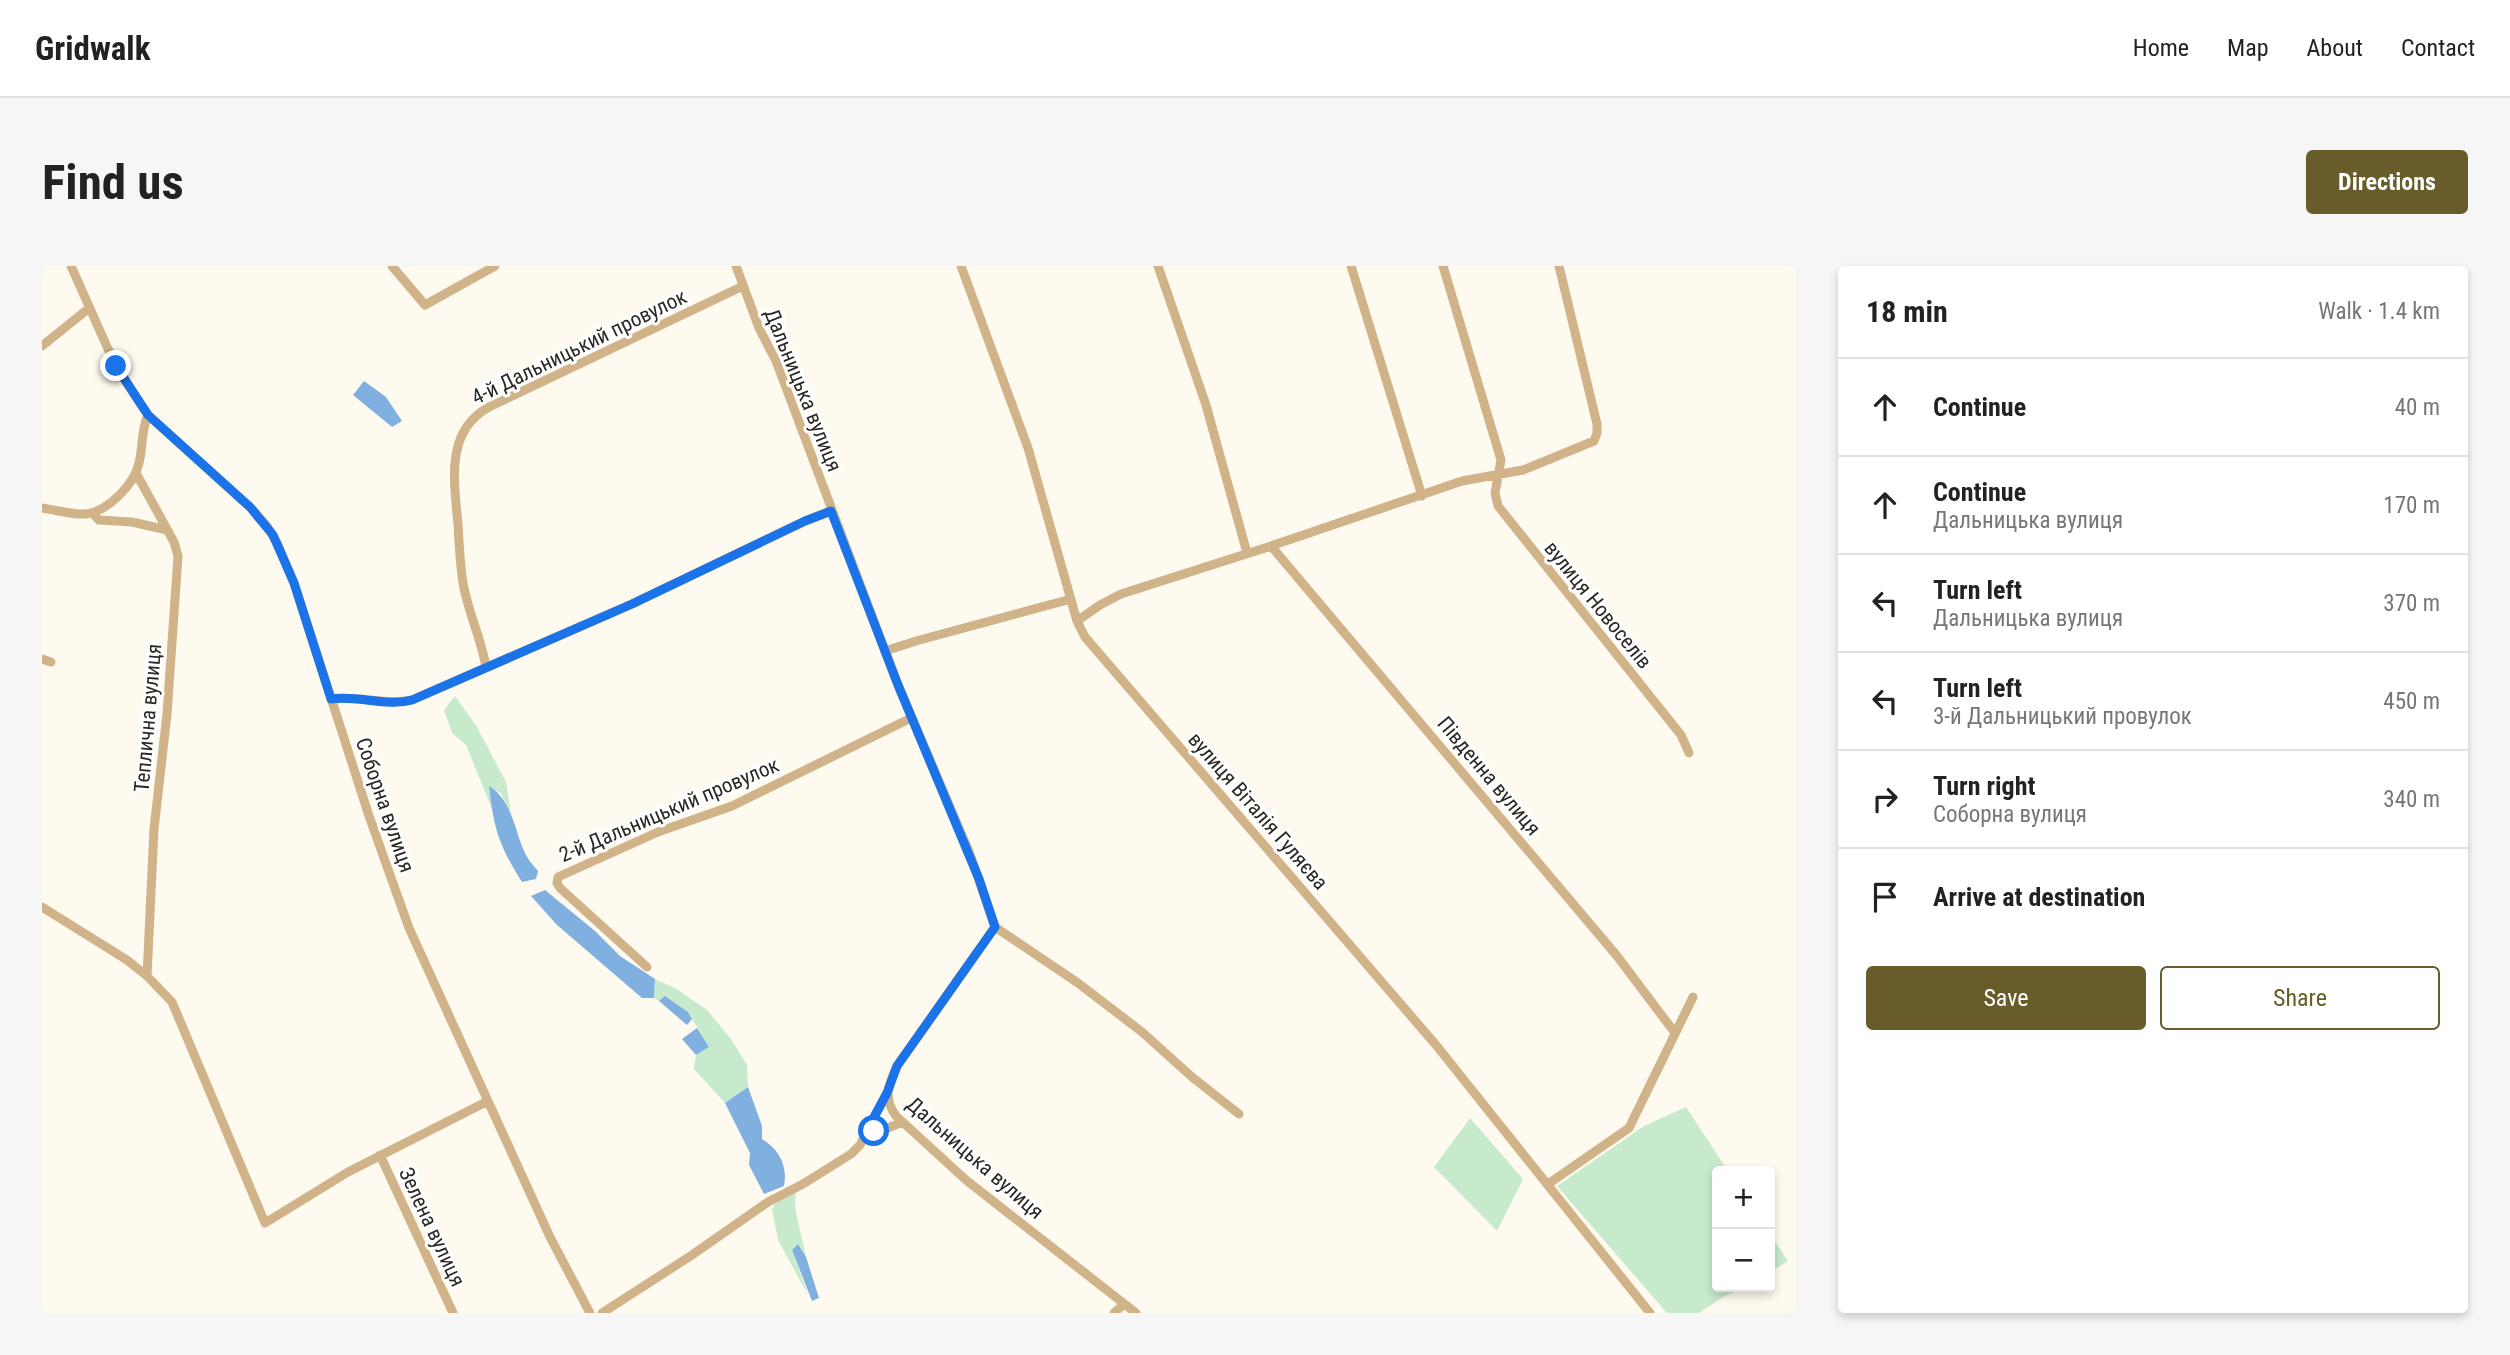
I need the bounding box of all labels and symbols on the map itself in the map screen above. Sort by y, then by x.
street label: 4-й Дальницький провулок [468,284,690,410]
street label: Дальницька вулиця [759,305,847,475]
route end [100,350,131,381]
street label: вулиця Новоселів [1539,537,1657,673]
street label: Теплична вулиця [130,643,166,793]
street label: Південна вулиця [1432,712,1546,840]
street label: вулиця Віталія Гуляєва [1183,728,1333,894]
street label: Соборна вулиця [351,735,419,875]
street label: 2-й Дальницький провулок [556,753,782,867]
street label: Дальницька вулиця [902,1092,1048,1224]
route start [858,1115,889,1146]
street label: Зелена вулиця [394,1164,470,1290]

